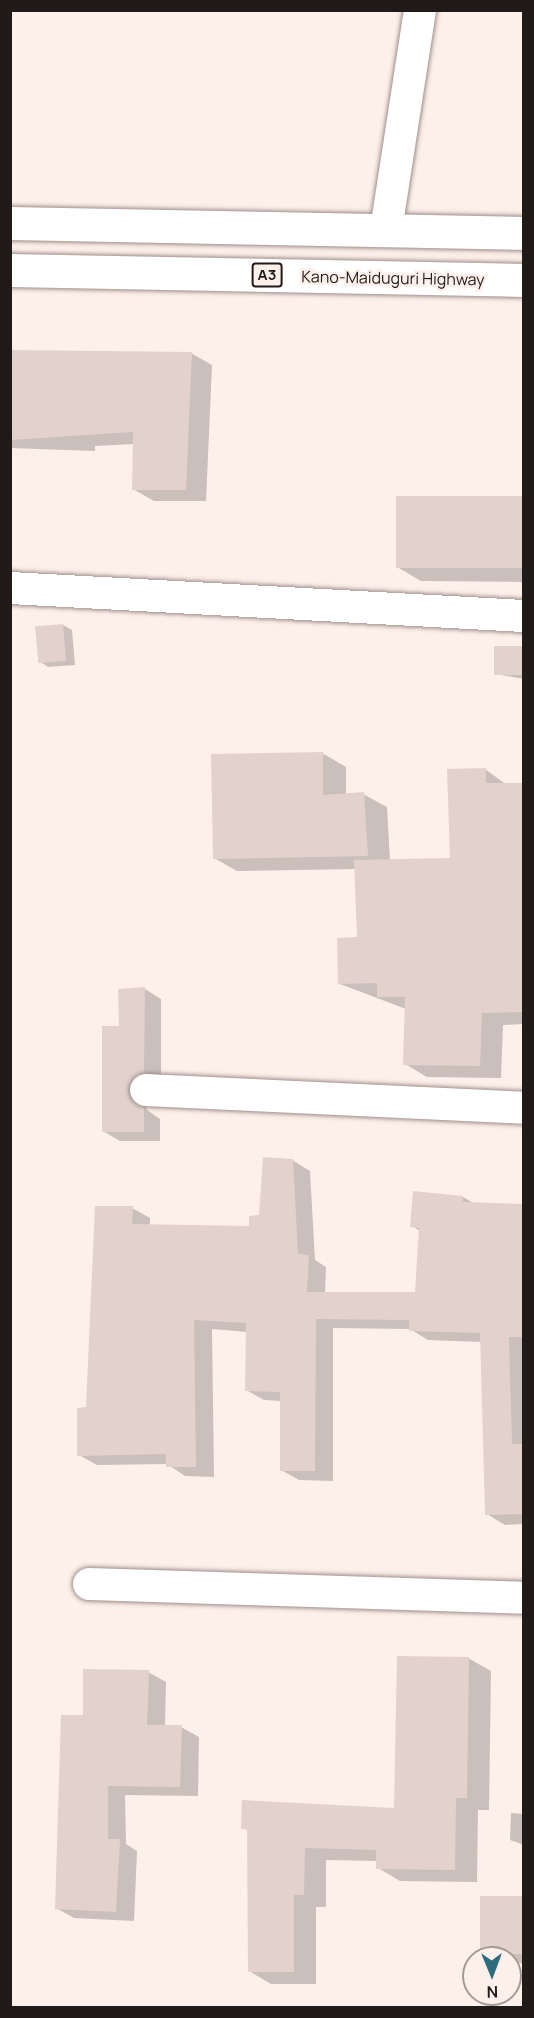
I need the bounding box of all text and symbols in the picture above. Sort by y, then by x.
road number: A3 [250,263,284,287]
street label: Kano-Maiduguri Highway [301,267,485,289]
north arrow [462,1946,522,2006]
text: N [486,1981,498,2003]

